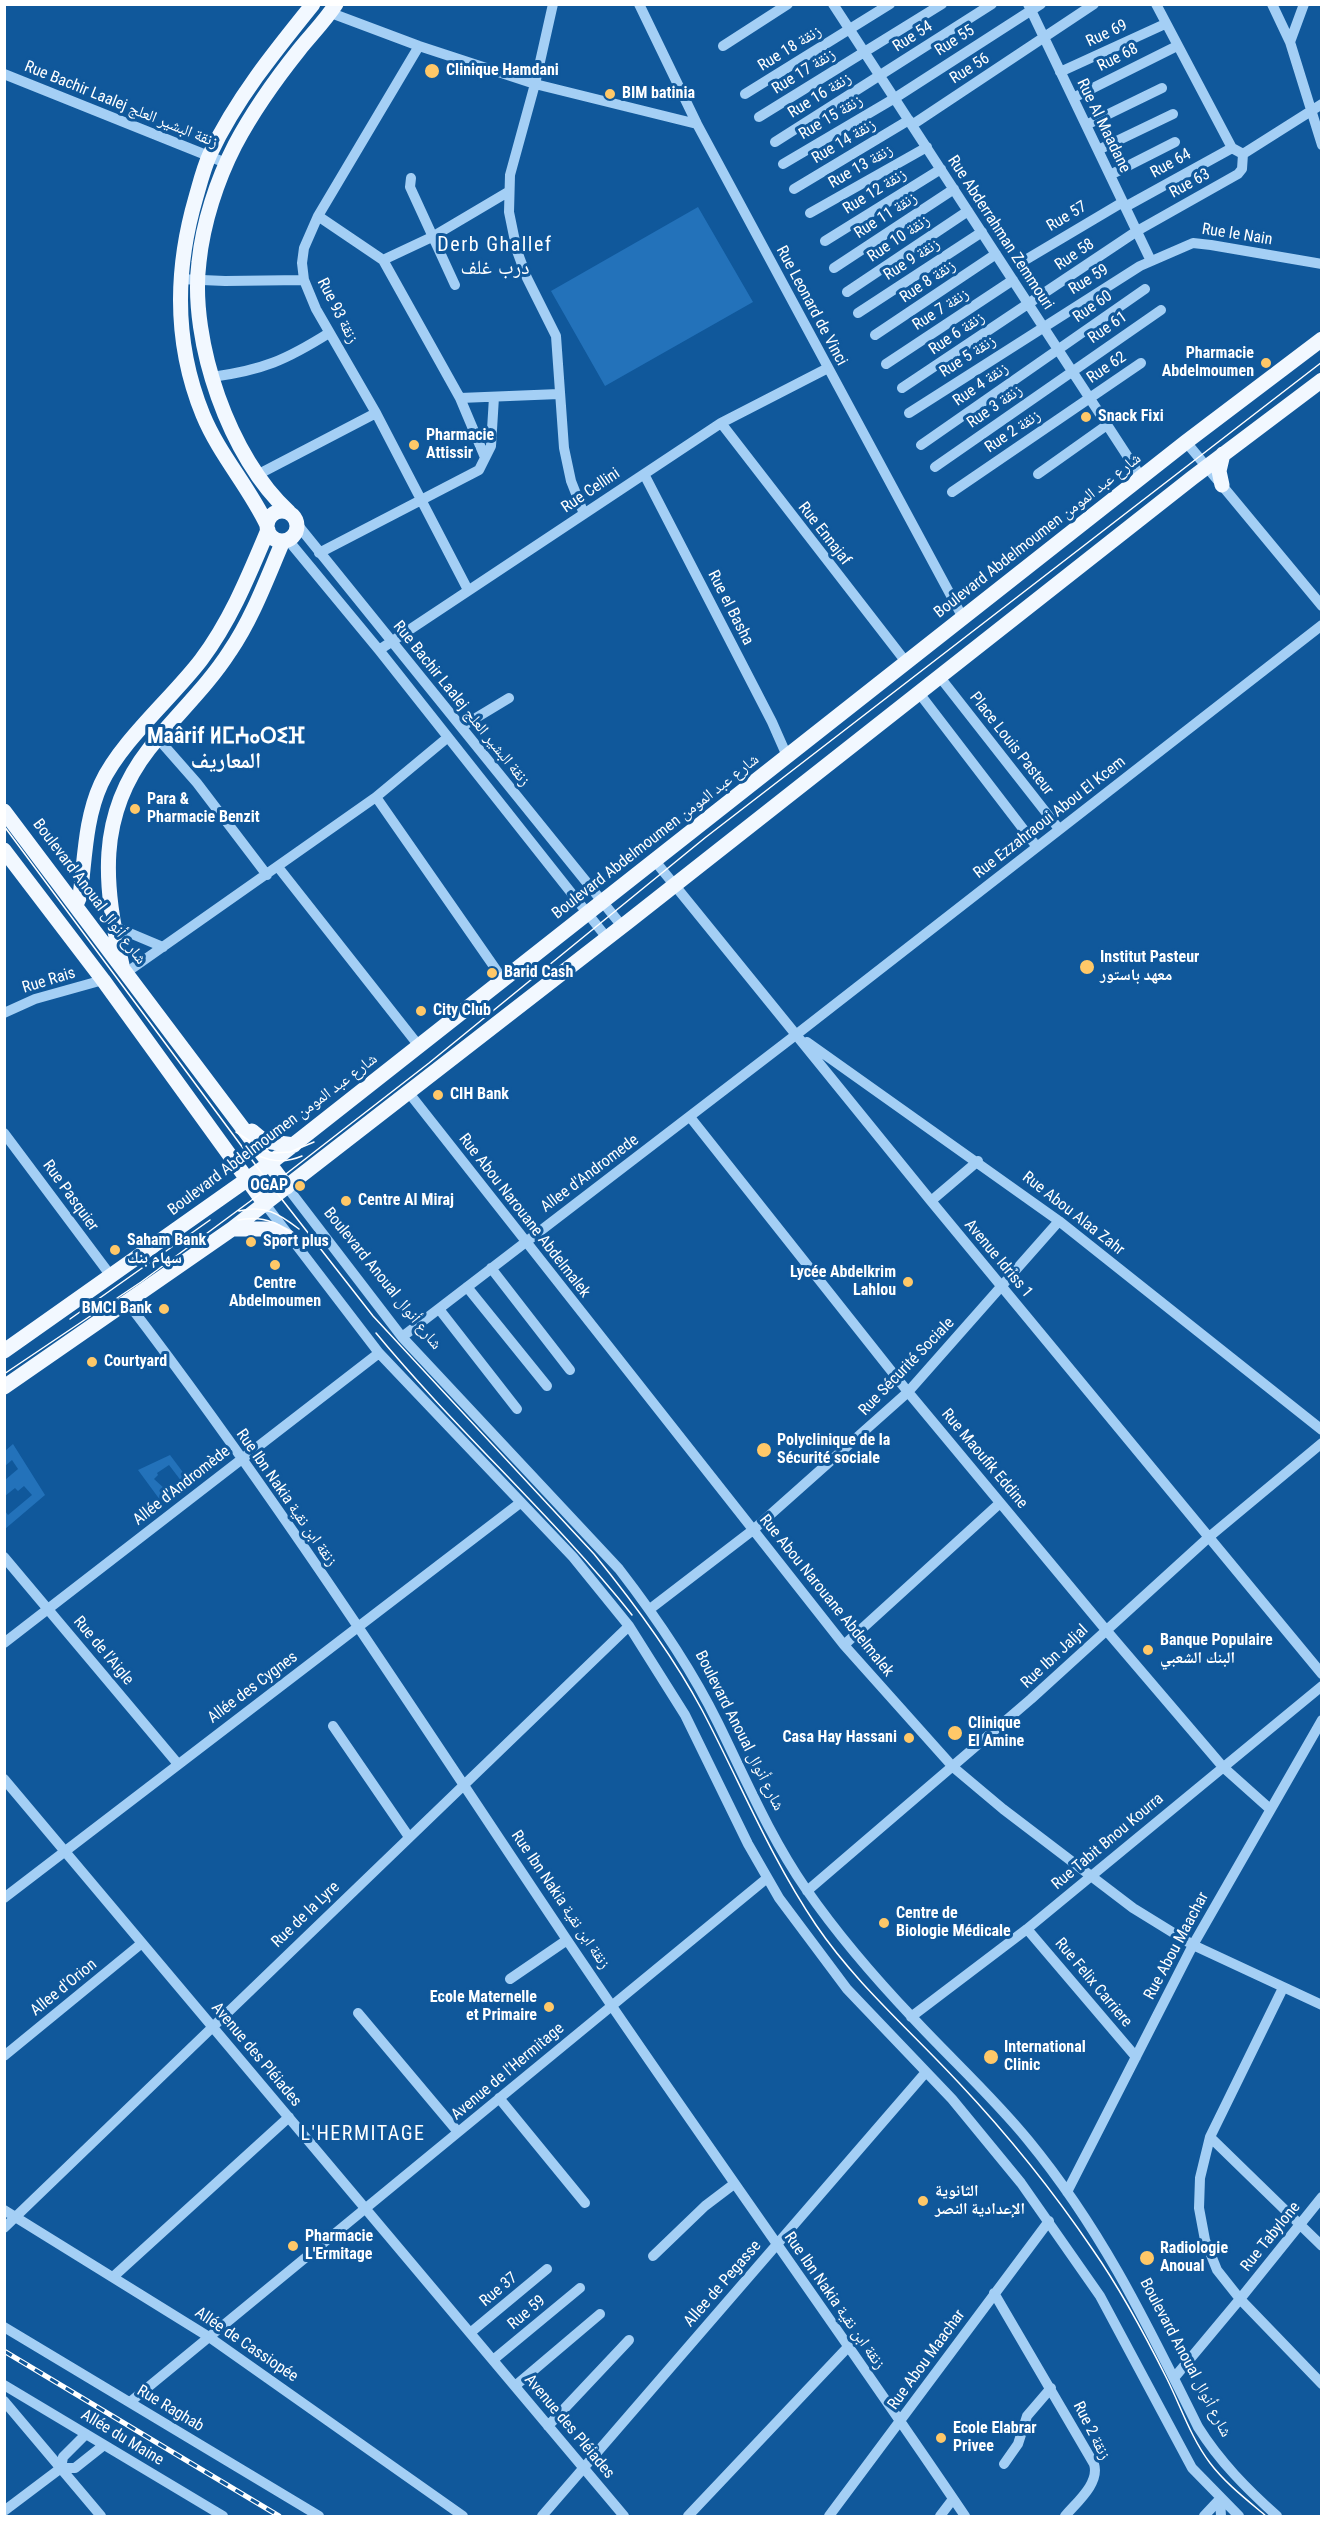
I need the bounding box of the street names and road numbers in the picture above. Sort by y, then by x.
street label: Rue 69 [1083,16,1131,52]
street label: Rue 54 [890,17,936,57]
street label: Rue 55 [932,21,978,61]
street label: Rue 18 زنقة [755,22,825,76]
street label: Rue 68 [1094,40,1142,76]
street label: Rue 17 زنقة [769,45,839,99]
street label: Rue 56 [947,49,993,89]
street label: Rue Bachir Laalej زنقة البشير العلج [21,57,221,153]
street label: Rue 16 زنقة [785,69,855,123]
street label: Rue Al Maadane [1072,76,1134,176]
street label: Rue 15 زنقة [796,92,866,144]
street label: Rue 14 زنقة [809,116,879,168]
street label: Rue 13 زنقة [826,141,896,193]
street label: Rue 64 [1147,145,1195,183]
street label: Rue Abderrahman Zemmouri [943,152,1057,314]
street label: Rue 12 زنقة [840,165,910,219]
street label: Rue 63 [1166,165,1214,203]
street label: Rue 11 زنقة [851,189,921,243]
street label: Rue 57 [1044,198,1090,236]
street label: Rue 10 زنقة [864,211,934,267]
street label: Rue le Nain [1200,220,1274,250]
street label: Rue 9 زنقة [880,235,944,285]
street label: Rue 58 [1052,235,1098,275]
street label: Rue Leonard de Vinci [771,243,851,369]
street label: Rue 8 زنقة [897,256,959,308]
street label: Rue 59 [1066,260,1112,300]
street label: Rue 93 زنقة [312,275,362,347]
street label: Rue 7 زنقة [909,285,973,335]
street label: Rue 60 [1070,287,1116,327]
street label: Rue 6 زنقة [926,308,988,360]
street label: Rue 61 [1085,308,1131,348]
street label: Rue 5 زنقة [936,332,1000,382]
street label: Rue 62 [1084,348,1130,388]
street label: Rue 4 زنقة [950,359,1012,411]
street label: Rue 3 زنقة [964,381,1026,433]
street label: Rue 2 زنقة [982,406,1044,458]
street label: Boulevard Abdelmoumen شارع عبد المومن [931,449,1145,623]
street label: Rue Cellini [558,464,624,518]
street label: Rue Ennajaf [793,499,855,569]
street label: Rue el Basha [703,567,757,649]
street label: Rue Bachir Laalej زنقة البشير العلج [388,618,534,790]
street label: Place Louis Pasteur [965,689,1057,799]
street label: Boulevard Abdelmoumen شارع عبد المومن [549,750,763,924]
street label: Rue Ezzahraoui Abou El Kcem [970,753,1130,883]
street label: Boulevard Anoual شارع أنوال [28,815,150,969]
street label: Rue Rais [20,964,78,998]
street label: Boulevard Abdelmoumen شارع عبد المومن [164,1050,382,1220]
street label: Rue Abou Narouane Abdelmalek [454,1130,594,1302]
street label: Allee d'Andromede [537,1131,643,1217]
street label: Rue Pasquier [38,1157,102,1235]
street label: Rue Abou Alaa Zahr [1018,1168,1128,1260]
street label: Boulevard Anoual شارع أنوال [319,1204,445,1354]
street label: Avenue Idriss 1 [960,1216,1036,1302]
street label: Rue Sécurité Sociale [855,1314,959,1420]
street label: Rue Maoufik Eddine [937,1405,1031,1513]
street label: Rue Ibn Nakia زنقة ابن نقية [231,1426,341,1570]
street label: Allée d'Andromède [130,1442,234,1530]
street label: Rue Abou Narouane Abdelmalek [755,1511,897,1681]
street label: Rue de l'Aigle [69,1613,137,1689]
street label: Rue Ibn Jaljal [1017,1621,1093,1693]
street label: Allée des Cygnes [204,1648,302,1728]
street label: Boulevard Anoual شارع أنوال [690,1648,788,1814]
street label: Rue Tabit Bnou Kourra [1048,1790,1168,1894]
street label: Rue Ibn Nakia زنقة ابن نقية [506,1827,614,1973]
street label: Rue de la Lyre [268,1878,344,1952]
street label: Rue Abou Maachar [1141,1889,1213,2003]
street label: Rue Felix Carriere [1050,1935,1136,2031]
street label: Allee d'Orion [27,1955,101,2021]
street label: Avenue des Pléiades [207,1999,305,2111]
street label: Avenue de l'Hermitage [448,2019,568,2125]
street label: Rue Tabylone [1237,2198,1305,2276]
street label: Rue Ibn Nakia زنقة ابن نقية [779,2229,889,2373]
street label: Allee de Pegasse [680,2237,766,2331]
street label: Rue 37 [476,2269,522,2311]
street label: Boulevard Anoual شارع أنوال [1135,2275,1235,2441]
street label: Rue 59 [504,2292,550,2334]
street label: Allée de Cassiopée [191,2303,301,2387]
street label: Rue Abou Maachar [884,2306,970,2414]
street label: Avenue des Pléiades [520,2371,618,2483]
street label: Rue Raghab [133,2382,207,2436]
street label: Rue 2 زنقة [1068,2399,1114,2463]
street label: Allée du Maine [77,2406,167,2470]

